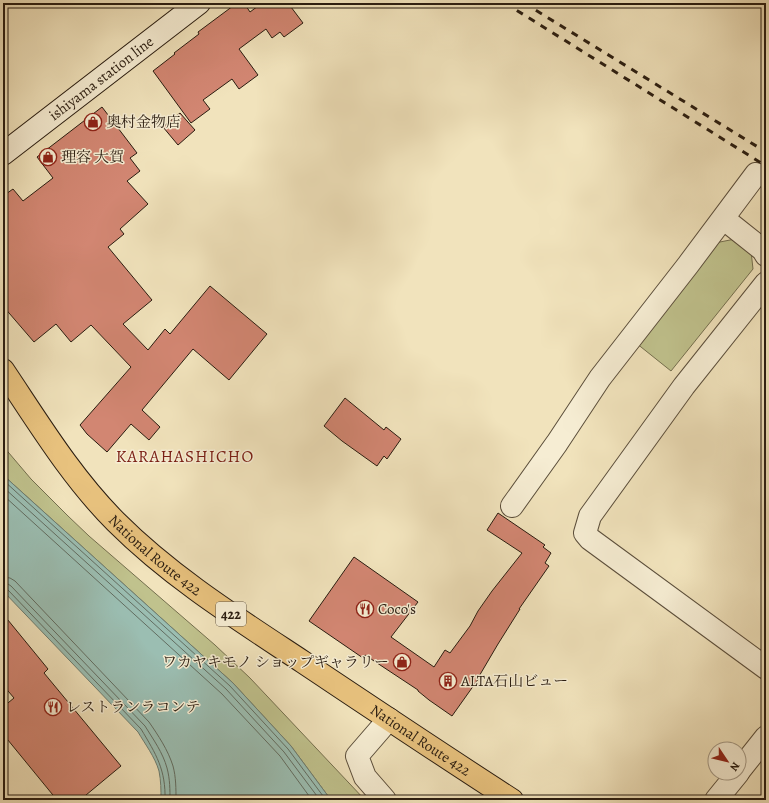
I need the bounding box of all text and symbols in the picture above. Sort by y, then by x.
street label: ishiyama station line [45,31,158,125]
shop icon: 奥村金物店 [83,112,103,132]
place label: 奥村金物店 [106,112,181,132]
shop icon: 理容 大賀 [38,147,58,167]
place label: 理容 大賀 [61,147,124,167]
district label: KARAHASHICHO [116,445,254,468]
street label: National Route 422 [104,510,206,600]
restaurant icon: Coco's [355,599,375,619]
place label: Coco's [378,599,416,619]
road number: 422 [216,602,246,626]
place label: ワカヤキモノ ショップギャラリー [162,652,389,672]
shop icon: ワカヤキモノ ショップギャラリー [392,652,412,672]
building icon: ALTA石山ビュー [438,671,458,691]
place label: ALTA石山ビュー [460,671,568,691]
restaurant icon: レストランラコンテ [43,697,63,717]
place label: レストランラコンテ [66,697,201,717]
street label: National Route 422 [367,700,475,781]
north arrow [707,741,747,781]
text: N [726,759,743,774]

